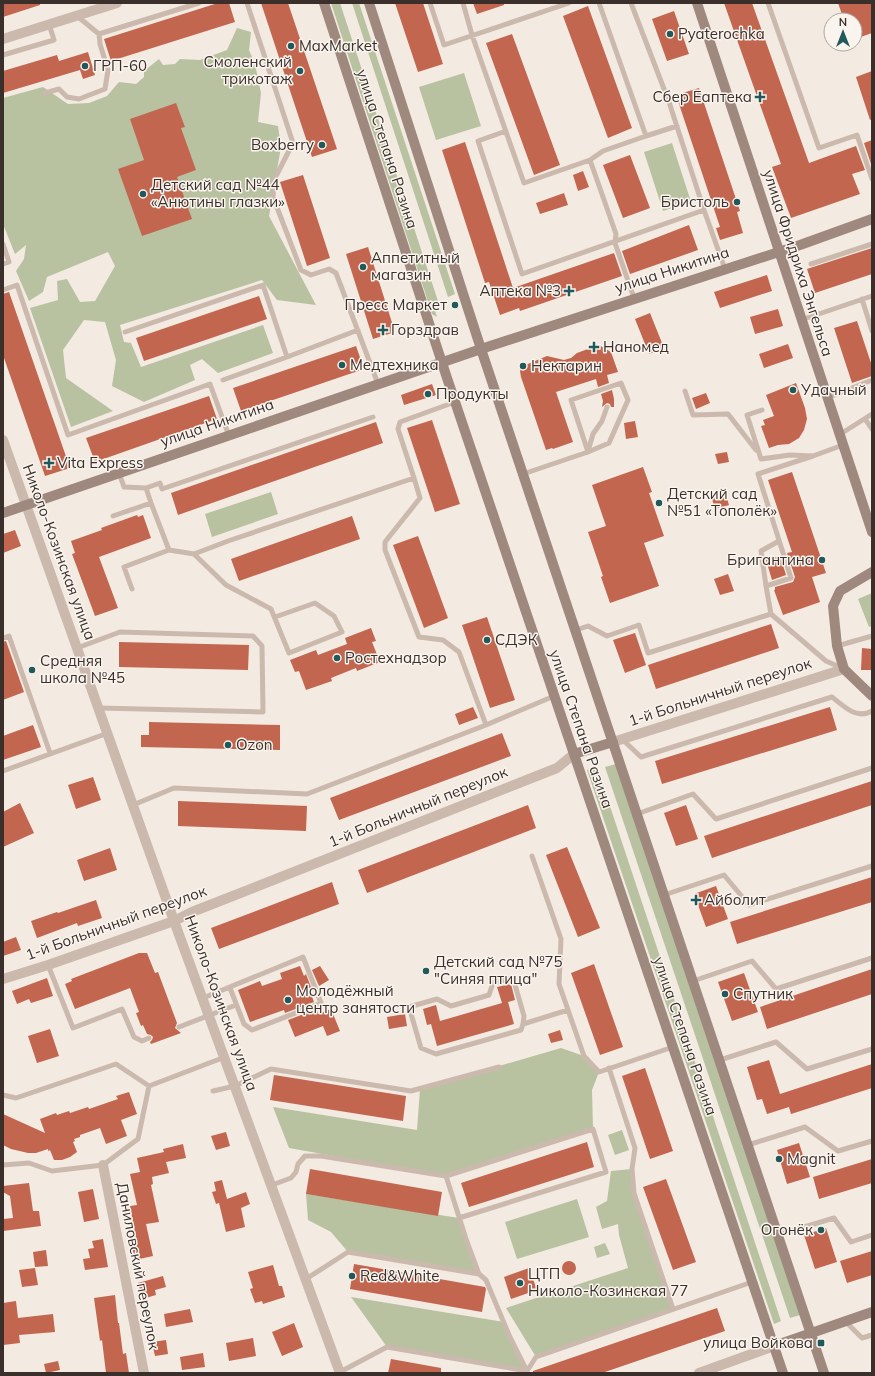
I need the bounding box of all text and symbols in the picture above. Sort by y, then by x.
north arrow [823,12,863,52]
text: N [839,15,847,29]
place label: Pyaterochka [678,24,765,43]
marker: Pyaterochka [665,29,675,39]
place label: MaxMarket [299,36,377,55]
marker: MaxMarket [286,41,296,51]
place label: Смоленский трикотаж [203,52,293,88]
place label: ГРП-60 [93,56,147,75]
marker: ГРП-60 [80,61,90,71]
marker: Смоленский трикотаж [295,66,305,76]
street label: улица Степана Разина [353,67,422,231]
place label: Сбер Еаптека [652,87,752,106]
marker: Сбер Еаптека [755,92,765,102]
place label: Boxberry [251,135,314,154]
marker: Boxberry [317,140,327,150]
street label: улица Фридриха Энгельса [759,167,838,359]
place label: Детский сад №44 «Анютины глазки» [151,175,285,211]
marker: Детский сад №44 «Анютины глазки» [138,189,148,199]
place label: Бристоль [661,192,729,211]
marker: Бристоль [732,197,742,207]
street label: улица Никитина [612,242,731,297]
place label: Аппетитный магазин [371,248,460,284]
marker: Аппетитный магазин [358,262,368,272]
place label: Аптека №3 [480,281,561,300]
marker: Аптека №3 [564,286,574,296]
place label: Пресс Маркет [345,295,447,314]
marker: Пресс Маркет [450,300,460,310]
place label: Горздрав [391,320,459,339]
marker: Горздрав [378,325,388,335]
place label: Наномед [603,337,669,356]
marker: Наномед [588,341,600,353]
place label: Медтехника [350,355,439,374]
place label: Нектарин [531,356,602,375]
marker: Медтехника [337,360,347,370]
marker: Нектарин [518,361,528,371]
place label: Удачный [800,380,867,399]
place label: Продукты [436,384,509,403]
marker: Удачный [788,385,798,395]
marker: Продукты [423,389,433,399]
street label: улица Никитина [158,394,276,451]
place label: Vita Express [57,453,143,472]
marker: Vita Express [44,458,54,468]
street label: Николо-Козинская улица [19,461,100,642]
place label: Детский сад №51 «Тополёк» [667,484,777,520]
marker: Детский сад №51 «Тополёк» [654,498,664,508]
place label: Бригантина [727,550,814,569]
marker: Бригантина [817,555,827,565]
place label: СДЭК [495,630,538,649]
marker: СДЭК [482,635,492,645]
street label: улица Степана Разина [545,647,618,811]
place label: Ростехнадзор [345,648,447,667]
place label: Средняя школа №45 [40,651,125,687]
marker: Ростехнадзор [332,653,342,663]
street label: 1-й Больничный переулок [626,653,815,730]
marker: Средняя школа №45 [27,665,37,675]
place label: Ozon [236,735,273,754]
marker: Ozon [223,740,233,750]
street label: 1-й Больничный переулок [326,762,511,851]
street label: 1-й Больничный переулок [23,881,210,964]
place label: Айболит [704,890,766,909]
marker: Айболит [691,895,701,905]
street label: Николо-Козинская улица [181,912,262,1093]
place label: Детский сад №75 "Синяя птица" [434,952,563,988]
street label: улица Степана Разина [649,954,722,1118]
marker: Детский сад №75 "Синяя птица" [421,966,431,976]
place label: Молодёжный центр занятости [296,981,415,1017]
place label: Спутник [733,984,794,1003]
marker: Спутник [720,989,730,999]
marker: Молодёжный центр занятости [283,995,293,1005]
place label: Magnit [787,1149,836,1168]
marker: Magnit [774,1154,784,1164]
street label: Даниловский переулок [113,1181,164,1352]
place label: Огонёк [761,1220,814,1239]
marker: Огонёк [816,1225,826,1235]
place label: ЦТП Николо-Козинская 77 [528,1264,688,1300]
place label: Red&White [360,1266,439,1285]
marker: Red&White [347,1271,357,1281]
marker: ЦТП Николо-Козинская 77 [515,1278,525,1288]
place label: улица Войкова [703,1333,813,1352]
marker: улица Войкова [816,1338,826,1348]

